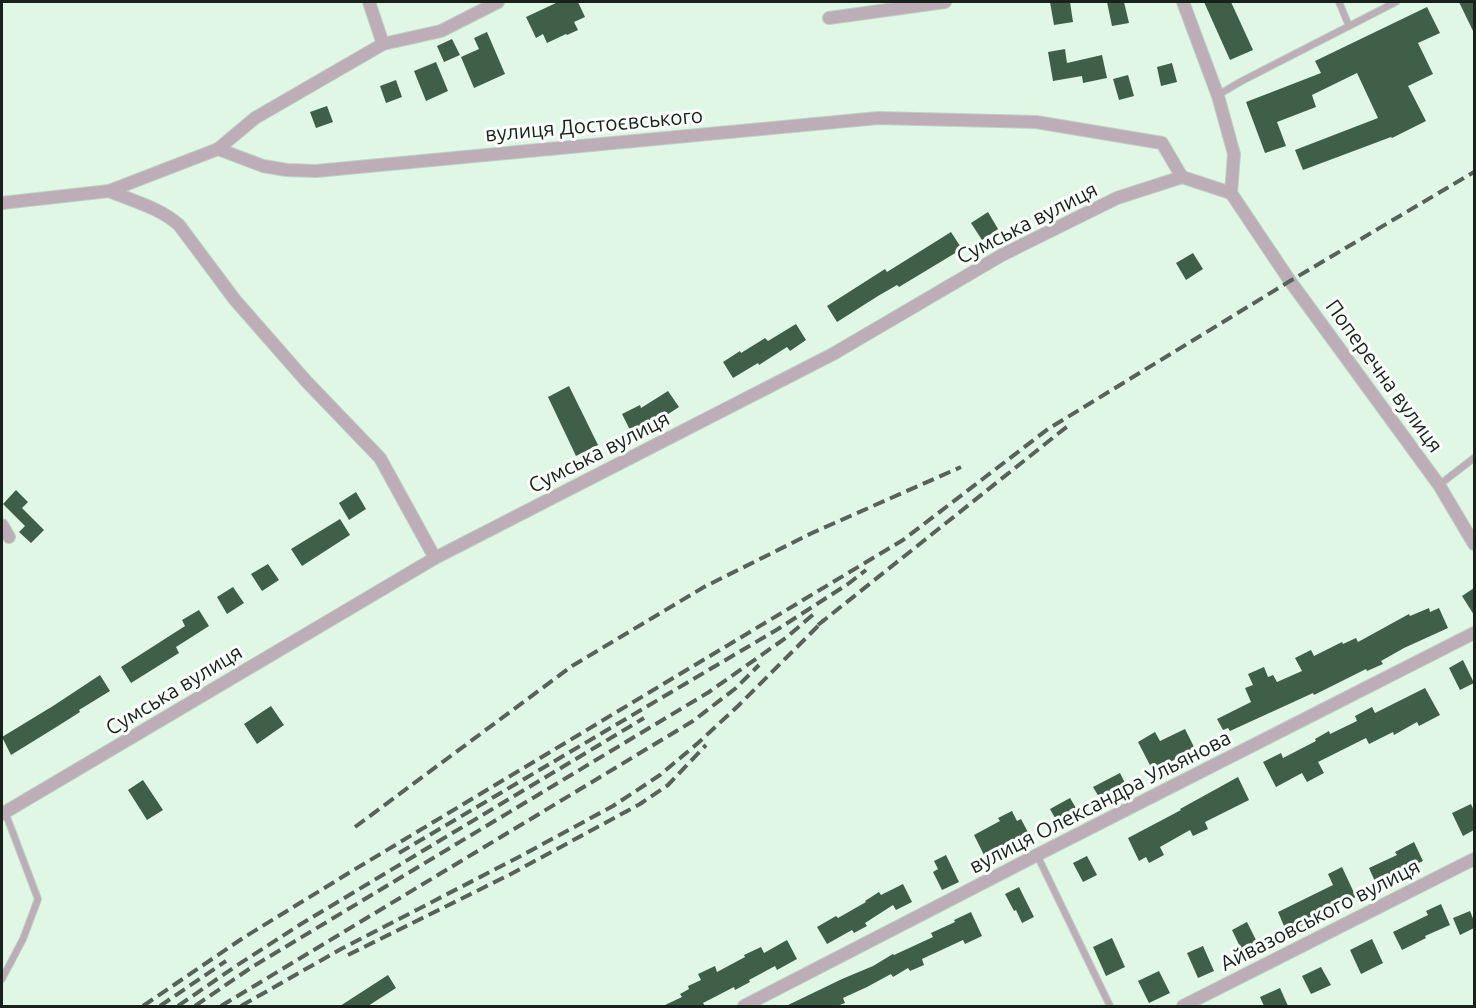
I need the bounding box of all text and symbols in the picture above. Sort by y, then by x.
street label: вулиця Достоєвського [484,103,704,145]
street label: Сумська вулиця [952,176,1101,268]
street label: Поперечна вулиця [1321,294,1448,456]
street label: Сумська вулиця [524,405,673,497]
street label: Сумська вулиця [101,639,246,739]
street label: вулиця Олександра Ульянова [965,725,1234,878]
street label: Айвазовського вулиця [1216,853,1423,975]

